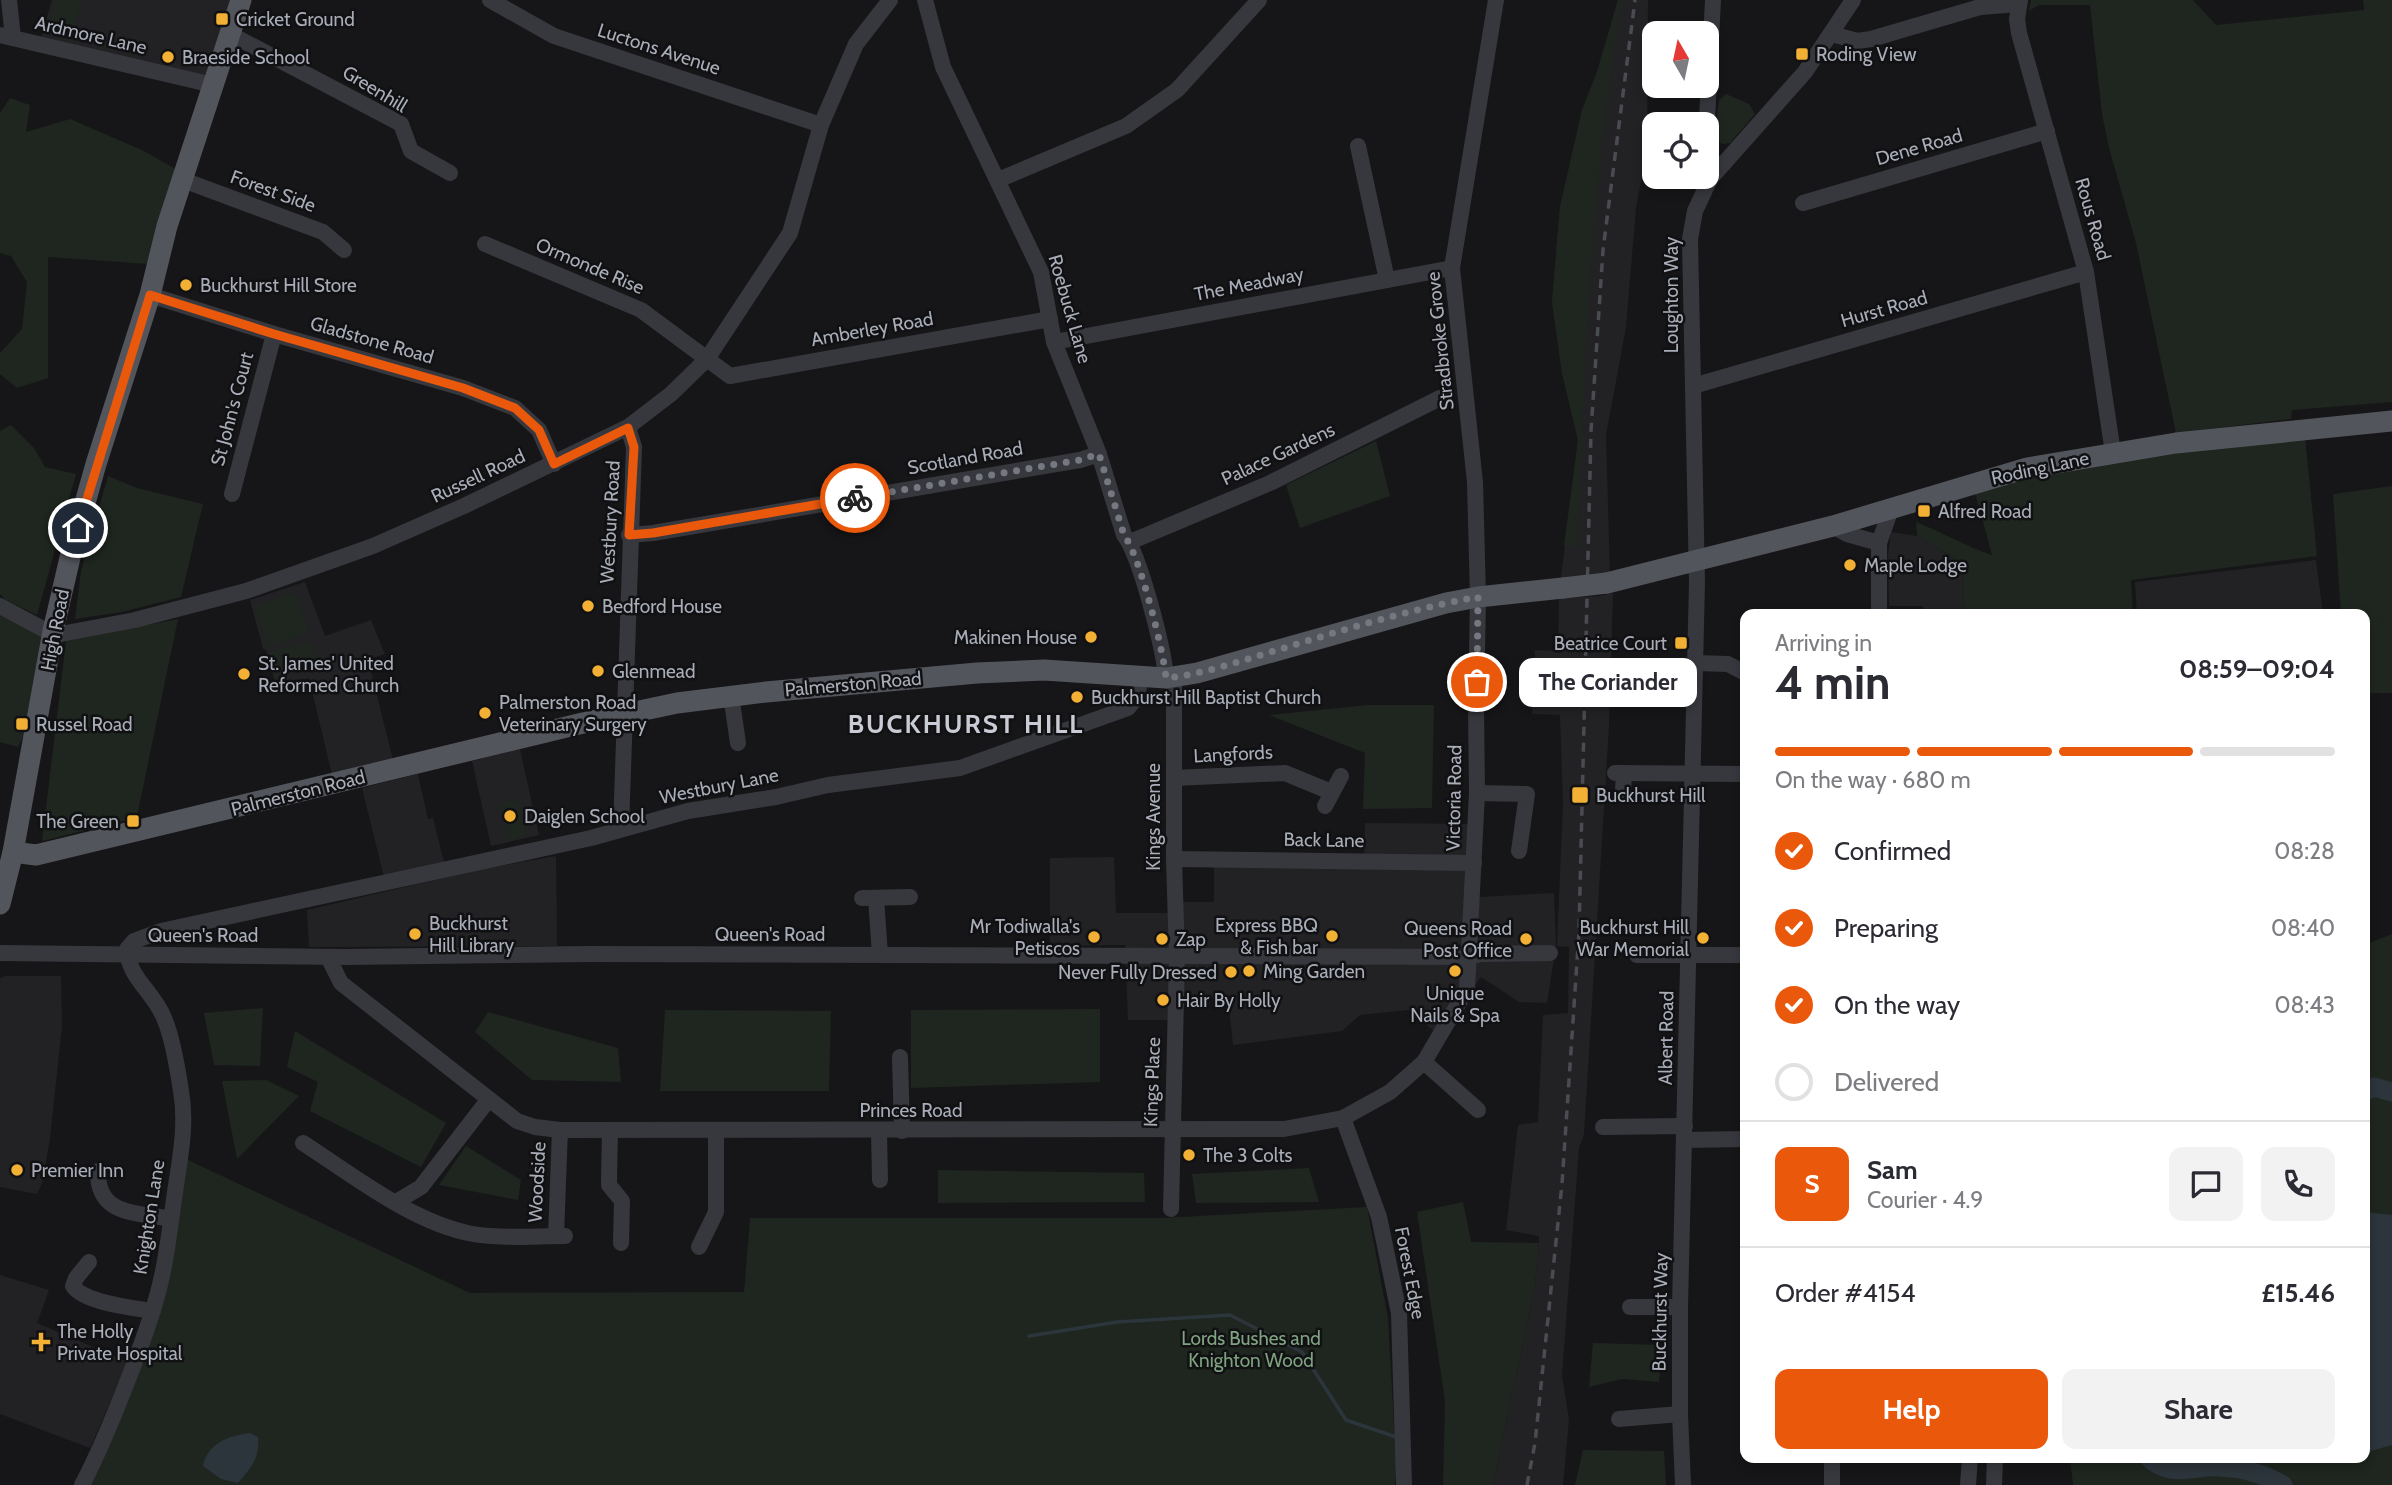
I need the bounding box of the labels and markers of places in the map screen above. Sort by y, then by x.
place label: Cricket Ground [236,8,355,31]
marker: Cricket Ground [214,11,230,27]
place label: Roding View [1816,43,1917,66]
place label: Braeside School [182,46,310,69]
marker: Roding View [1794,46,1810,62]
marker: Braeside School [160,49,176,65]
place label: Buckhurst Hill Store [200,274,357,297]
marker: Buckhurst Hill Store [178,277,194,293]
pin [48,498,108,558]
place label: Alfred Road [1938,500,2032,523]
marker: Alfred Road [1916,503,1932,519]
place label: Maple Lodge [1864,554,1967,577]
marker: Maple Lodge [1842,557,1858,573]
place label: Bedford House [602,595,722,618]
marker: Bedford House [580,598,596,614]
place label: Makinen House [954,626,1077,649]
marker: Makinen House [1083,629,1099,645]
place label: Beatrice Court [1554,632,1668,655]
marker: Beatrice Court [1673,635,1689,651]
place label: St. James' United Reformed Church [258,652,399,697]
pin [1447,652,1507,712]
callout: The Coriander [1519,658,1698,706]
place label: Glenmead [612,660,695,683]
marker: Glenmead [590,663,606,679]
marker: St. James' United Reformed Church [236,666,252,682]
place label: Buckhurst Hill Baptist Church [1091,686,1321,709]
marker: Buckhurst Hill Baptist Church [1069,689,1085,705]
place label: Palmerston Road Veterinary Surgery [499,691,647,736]
marker: Palmerston Road Veterinary Surgery [477,705,493,721]
place label: Russel Road [36,713,133,736]
marker: Russel Road [14,716,30,732]
place label: Buckhurst Hill [1596,784,1706,807]
marker: Buckhurst Hill [1570,785,1590,805]
place label: Daiglen School [524,805,645,828]
marker: Daiglen School [502,808,518,824]
place label: The Green [36,810,119,833]
marker: The Green [125,813,141,829]
place label: Buckhurst Hill Library [429,912,515,957]
place label: Express BBQ & Fish bar [1215,914,1318,959]
place label: Mr Todiwalla's Petiscos [969,915,1080,960]
place label: Buckhurst Hill War Memorial [1577,916,1690,961]
place label: Queens Road Post Office [1404,917,1512,962]
marker: Buckhurst Hill Library [407,926,423,942]
place label: Zap [1176,928,1206,951]
marker: Express BBQ & Fish bar [1324,928,1340,944]
marker: Mr Todiwalla's Petiscos [1086,929,1102,945]
marker: Buckhurst Hill War Memorial [1695,930,1711,946]
marker: Zap [1154,931,1170,947]
marker: Queens Road Post Office [1518,931,1534,947]
place label: Ming Garden [1263,960,1365,983]
place label: Never Fully Dressed [1058,961,1217,984]
marker: Ming Garden [1241,963,1257,979]
marker: Unique Nails & Spa [1447,963,1463,979]
marker: Never Fully Dressed [1223,964,1239,980]
place label: Unique Nails & Spa [1410,982,1500,1027]
place label: Hair By Holly [1177,989,1281,1012]
marker: Hair By Holly [1155,992,1171,1008]
place label: The 3 Colts [1203,1144,1293,1167]
marker: The 3 Colts [1181,1147,1197,1163]
place label: Premier Inn [31,1159,124,1182]
marker: Premier Inn [9,1162,25,1178]
place label: The Holly Private Hospital [57,1320,183,1365]
marker: The Holly Private Hospital [31,1332,51,1352]

